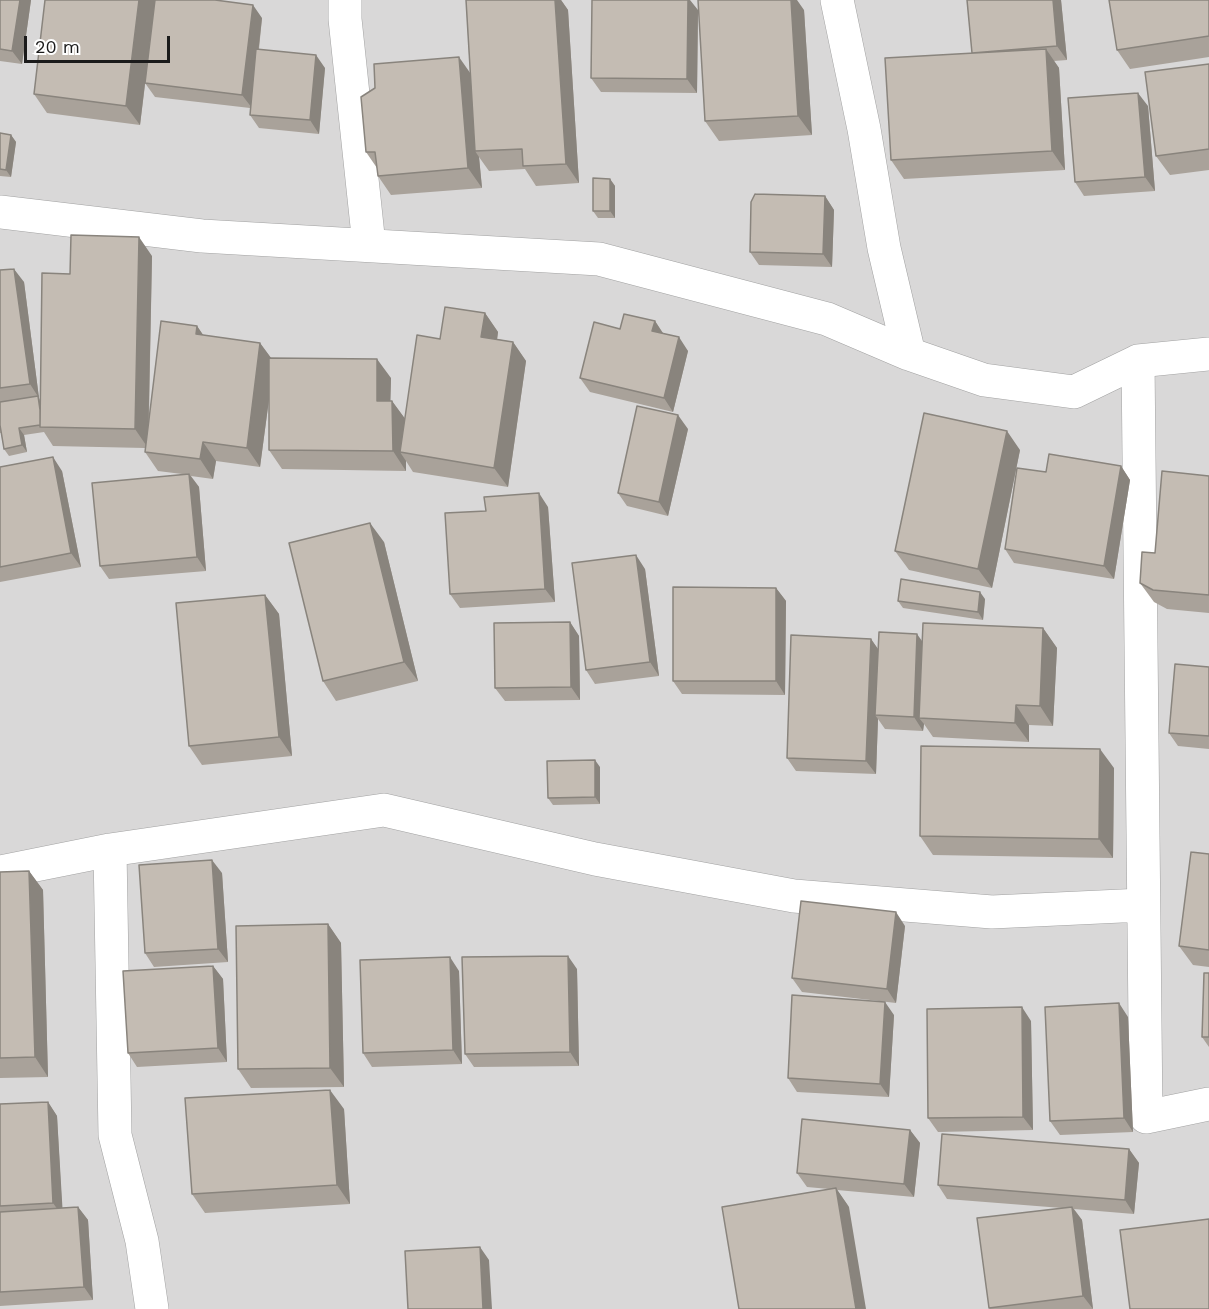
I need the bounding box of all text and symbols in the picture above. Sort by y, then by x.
scale bar [27,24,172,62]
text: 20 m [35,36,80,57]

